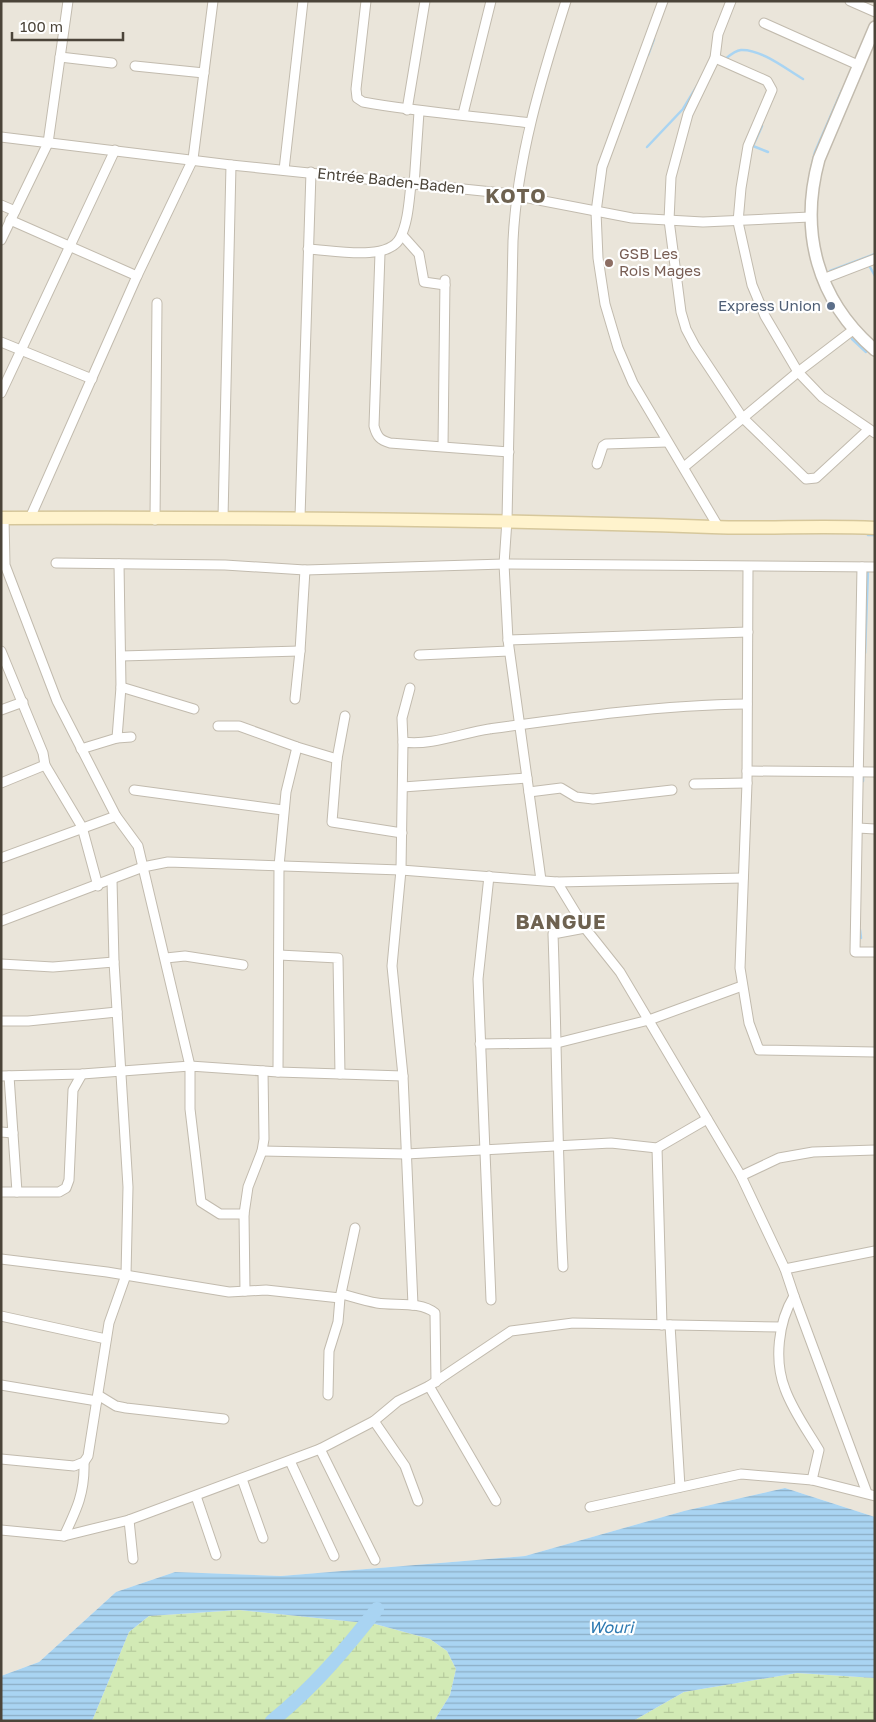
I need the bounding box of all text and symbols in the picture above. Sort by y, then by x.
scale bar [12,10,124,42]
text: 100 m [20,17,63,35]
street label: Entrée Baden-Baden [316,163,466,197]
district label: KOTO [485,183,547,207]
place label: GSB Les Rois Mages [619,244,701,279]
marker: GSB Les Rois Mages [603,257,615,269]
place label: Express Union [718,296,821,314]
marker: Express Union [825,300,837,312]
district label: BANGUE [516,909,606,933]
water label: Wouri [589,1617,635,1637]

